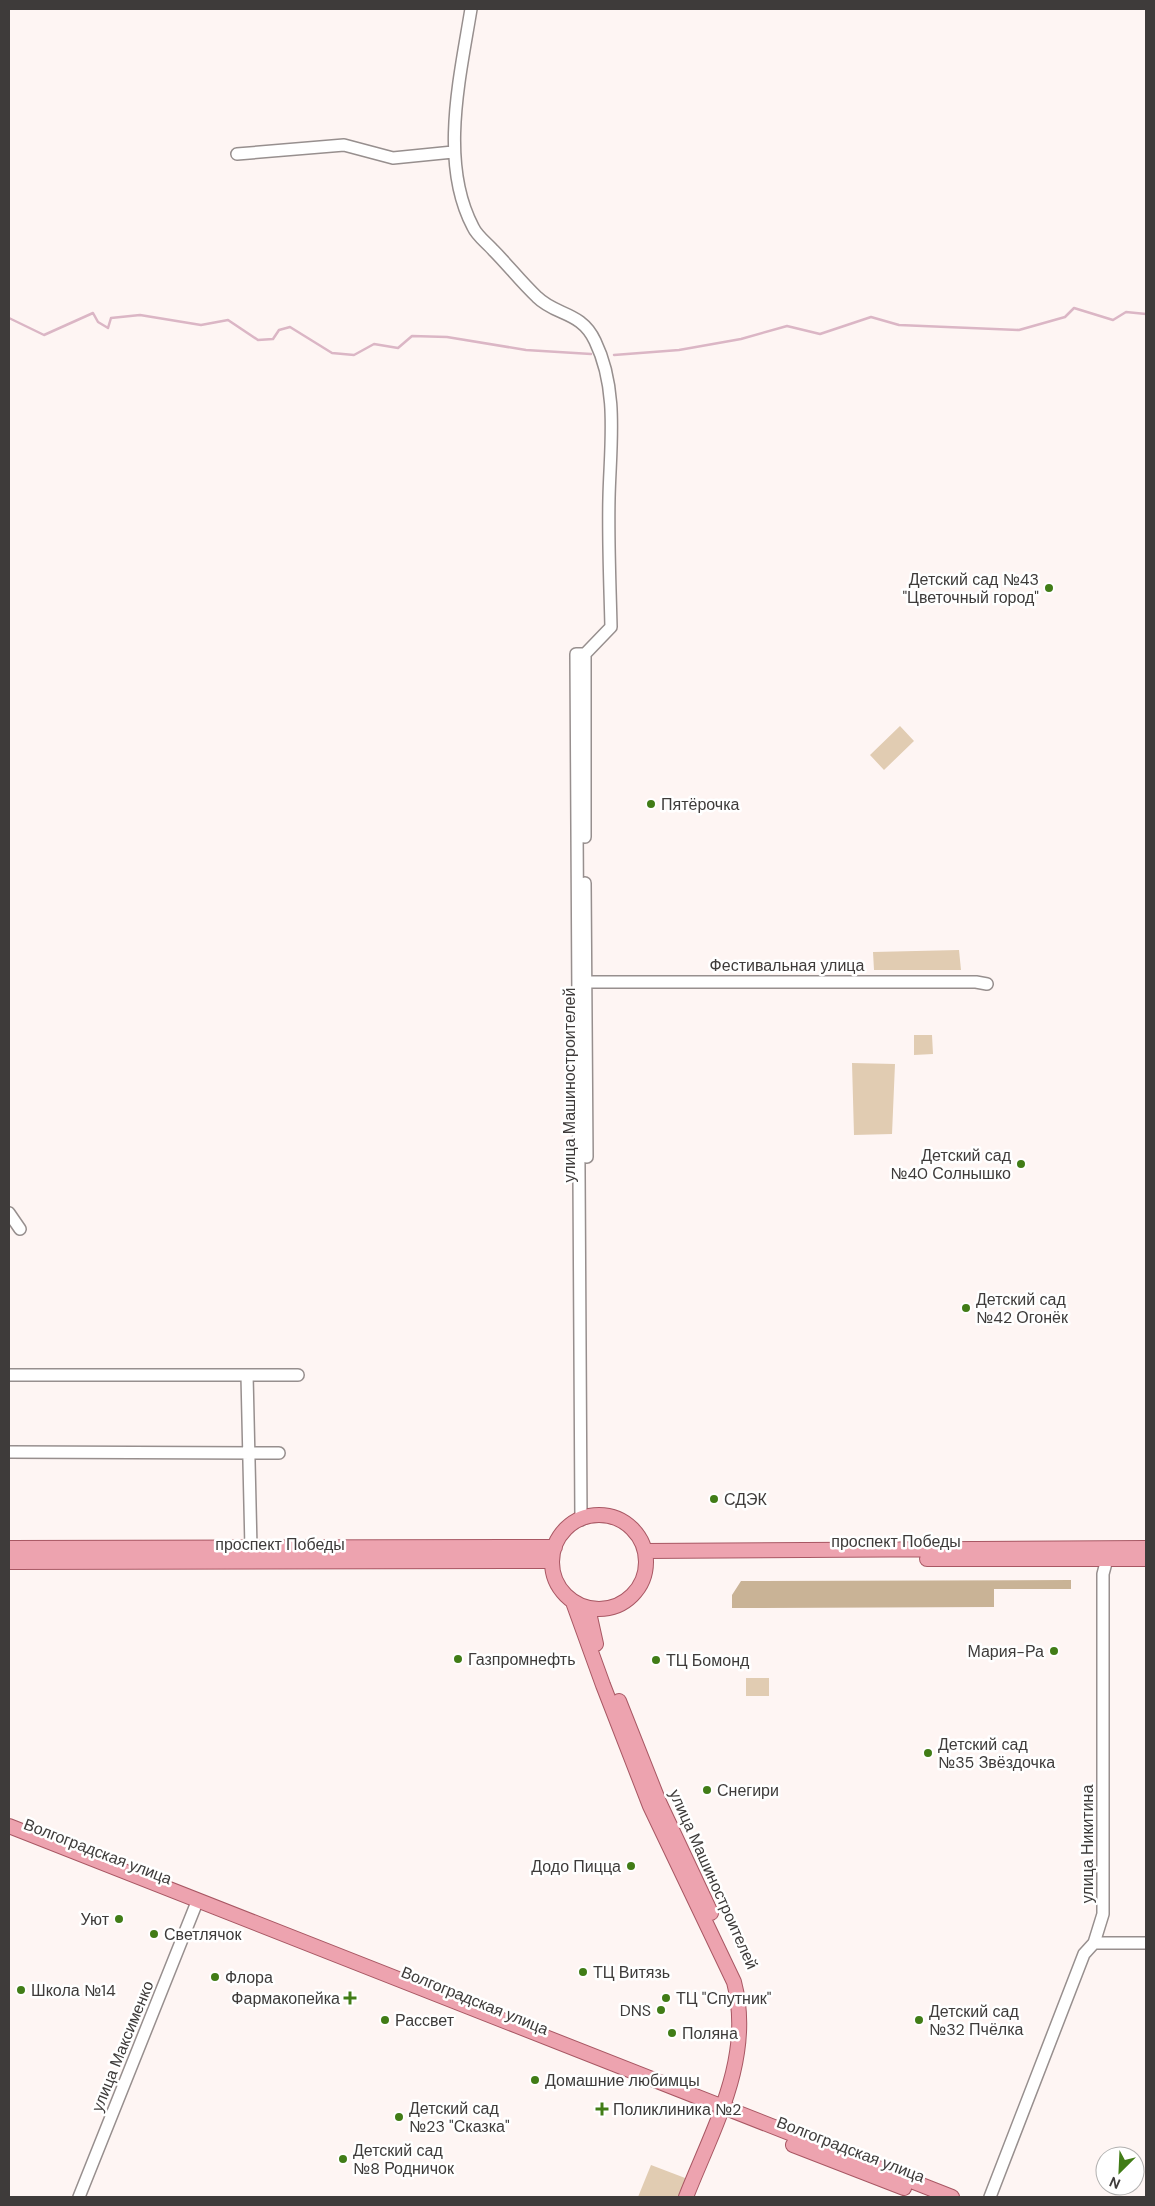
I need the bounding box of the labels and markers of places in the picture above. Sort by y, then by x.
place label: Детский сад №43 "Цветочный город" [902,569,1039,608]
marker: Детский сад №43 "Цветочный город" [1043,582,1055,594]
place label: Пятёрочка [661,794,740,815]
marker: Пятёрочка [645,798,657,810]
place label: Детский сад №40 Солнышко [890,1145,1012,1184]
marker: Детский сад №40 Солнышко [1015,1158,1027,1170]
place label: Детский сад №42 Огонёк [976,1289,1069,1328]
marker: Детский сад №42 Огонёк [960,1302,972,1314]
place label: СДЭК [724,1489,768,1510]
marker: СДЭК [708,1493,720,1505]
place label: Мария-Ра [967,1641,1044,1662]
marker: Мария-Ра [1048,1645,1060,1657]
place label: Газпромнефть [468,1649,576,1670]
place label: ТЦ Бомонд [666,1650,750,1671]
marker: Газпромнефть [452,1653,464,1665]
marker: ТЦ Бомонд [650,1654,662,1666]
place label: Детский сад №35 Звёздочка [938,1734,1055,1773]
marker: Детский сад №35 Звёздочка [922,1747,934,1759]
place label: Снегири [717,1780,779,1801]
marker: Снегири [701,1784,713,1796]
place label: Додо Пицца [531,1856,621,1877]
marker: Додо Пицца [625,1860,637,1872]
place label: Уют [81,1909,110,1930]
marker: Уют [113,1913,125,1925]
place label: Светлячок [164,1924,242,1945]
marker: Светлячок [148,1928,160,1940]
place label: ТЦ Витязь [593,1962,670,1983]
marker: ТЦ Витязь [577,1966,589,1978]
place label: Флора [225,1967,273,1988]
marker: Флора [209,1971,221,1983]
place label: Школа №14 [31,1980,116,2001]
marker: Школа №14 [15,1984,27,1996]
place label: Фармакопейка [231,1988,340,2009]
place label: ТЦ "Спутник" [676,1988,772,2009]
marker: Фармакопейка [344,1992,356,2004]
marker: ТЦ "Спутник" [660,1992,672,2004]
place label: DNS [620,2000,651,2021]
place label: Детский сад №32 Пчёлка [929,2001,1024,2040]
marker: DNS [655,2004,667,2016]
place label: Рассвет [395,2010,455,2031]
marker: Рассвет [379,2014,391,2026]
marker: Детский сад №32 Пчёлка [913,2014,925,2026]
place label: Поляна [682,2023,738,2044]
marker: Поляна [666,2027,678,2039]
place label: Домашние любимцы [545,2070,700,2091]
marker: Домашние любимцы [529,2074,541,2086]
place label: Детский сад №23 "Сказка" [409,2098,510,2137]
place label: Поликлиника №2 [613,2099,741,2120]
marker: Поликлиника №2 [595,2102,609,2116]
marker: Детский сад №23 "Сказка" [393,2111,405,2123]
place label: Детский сад №8 Родничок [353,2140,455,2179]
marker: Детский сад №8 Родничок [337,2153,349,2165]

